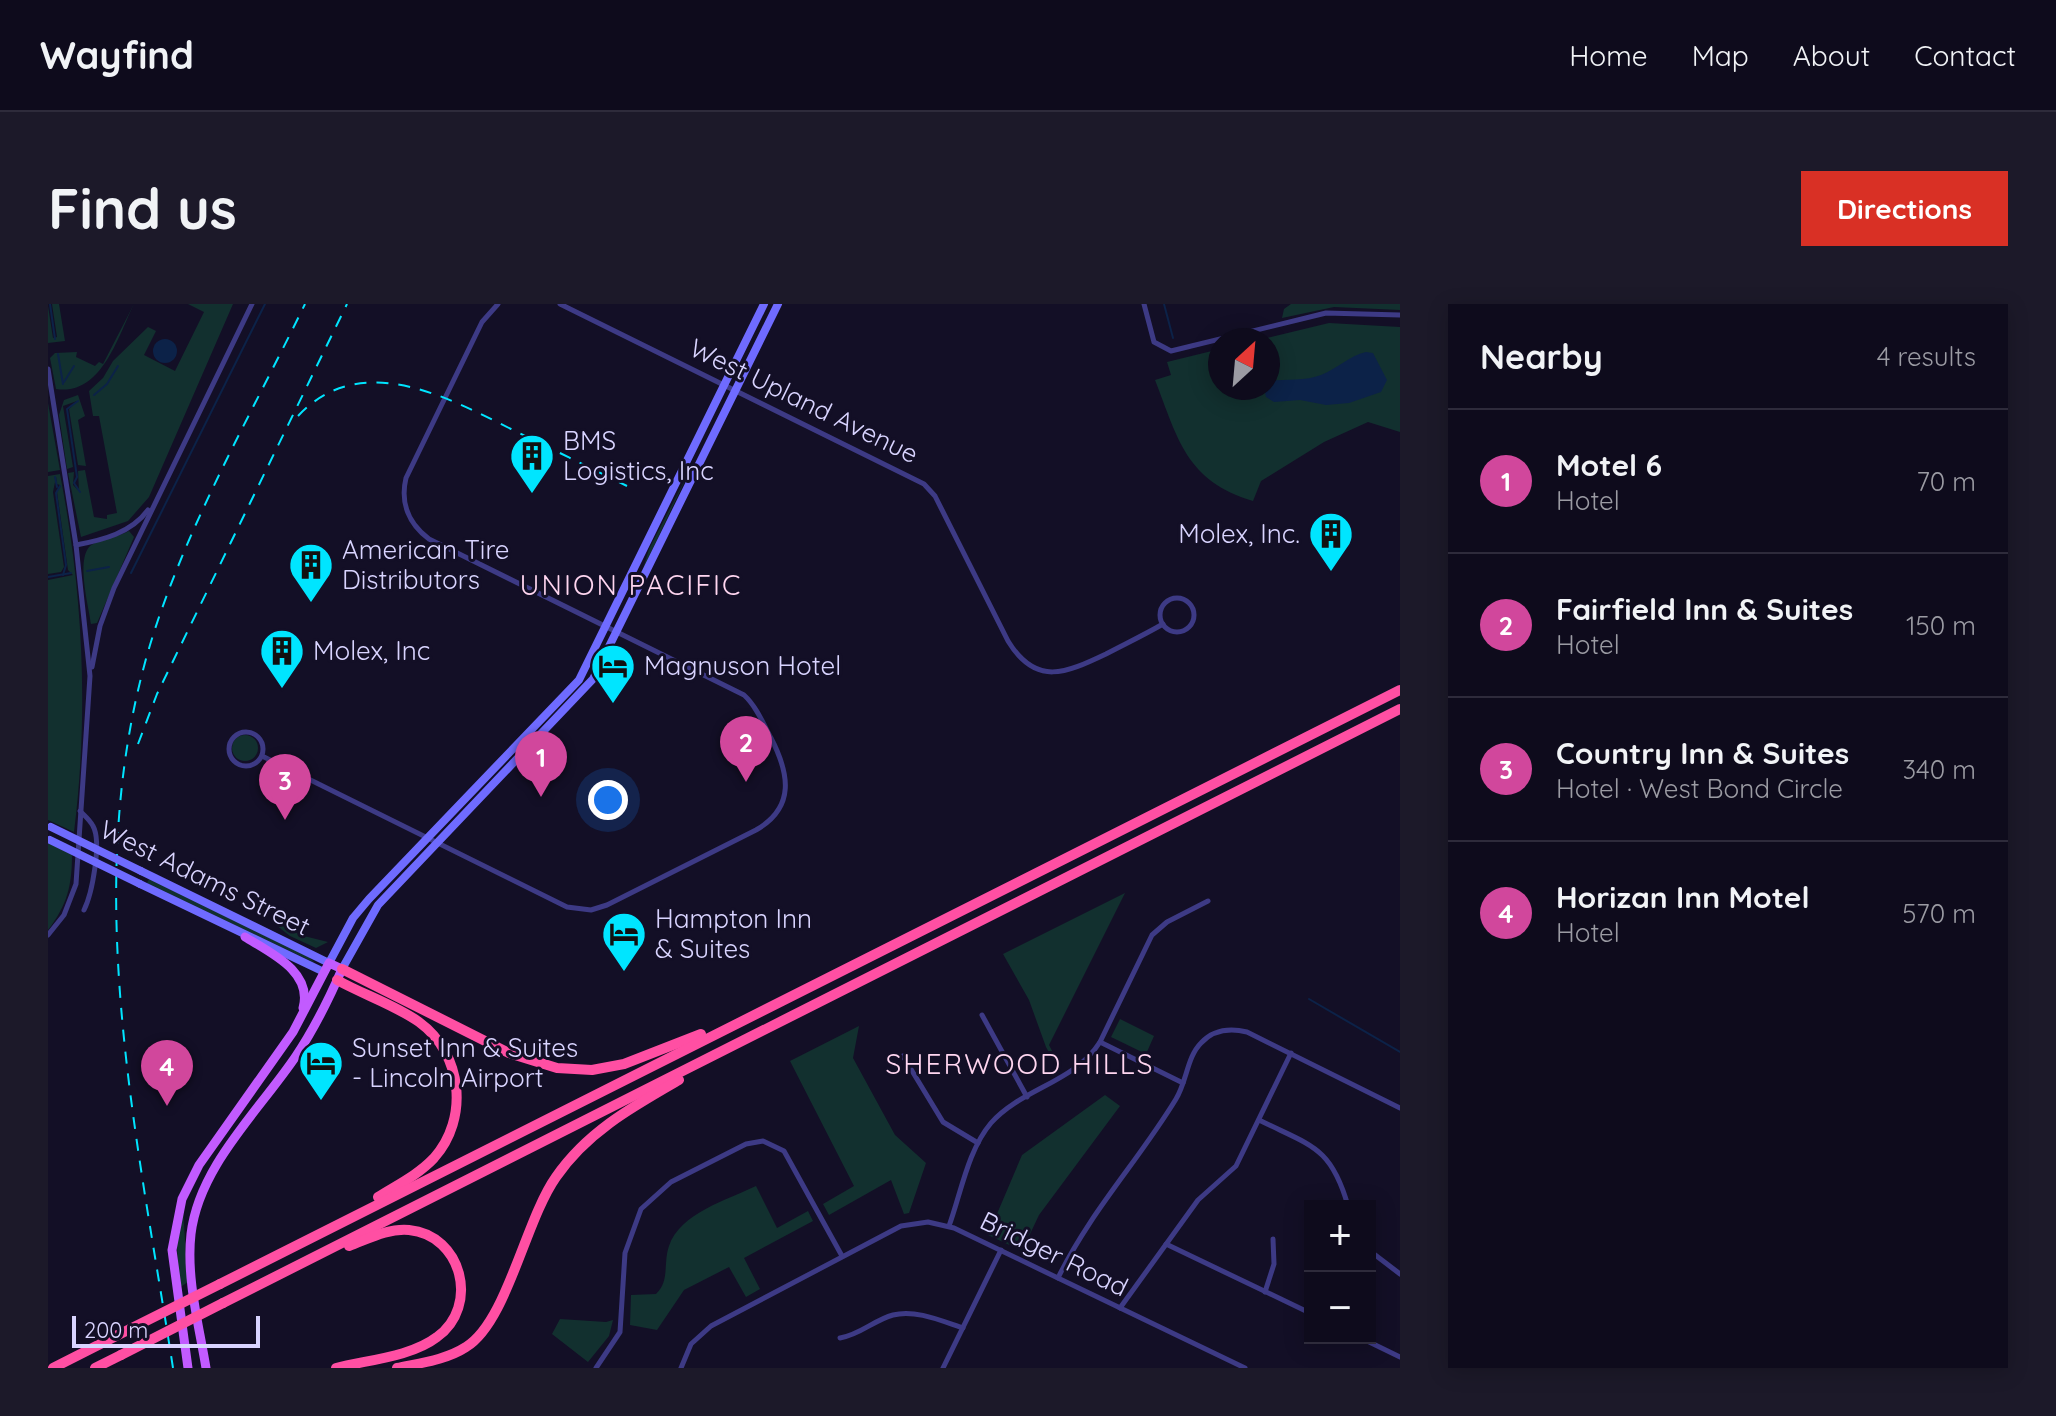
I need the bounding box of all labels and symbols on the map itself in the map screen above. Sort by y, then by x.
north arrow [1208,328,1280,400]
street label: West Upland Avenue [684,331,924,470]
place label: BMS Logistics, Inc [563,424,714,487]
building icon: BMS Logistics, Inc [508,432,556,495]
building icon: Molex, Inc. [1307,510,1355,573]
place label: Molex, Inc. [1178,517,1300,550]
place label: American Tire Distributors [342,533,510,596]
building icon: American Tire Distributors [287,541,335,604]
district label: UNION PACIFIC [520,567,742,602]
building icon: Molex, Inc [258,627,306,690]
place label: Molex, Inc [313,634,430,667]
hotel icon: Magnuson Hotel [589,642,637,705]
place label: Magnuson Hotel [644,649,841,682]
pin: 2 [720,716,772,782]
pin: 1 [515,731,567,797]
pin: 3 [259,754,311,820]
your location [588,780,628,820]
street label: West Adams Street [95,812,316,943]
place label: Hampton Inn & Suites [655,902,812,965]
hotel icon: Hampton Inn & Suites [600,910,648,973]
place label: Sunset Inn & Suites - Lincoln Airport [352,1031,578,1094]
hotel icon: Sunset Inn & Suites - Lincoln Airport [297,1039,345,1102]
pin: 4 [141,1040,193,1106]
district label: SHERWOOD HILLS [886,1046,1154,1081]
street label: Bridger Road [975,1204,1133,1304]
scale bar [72,1312,260,1348]

